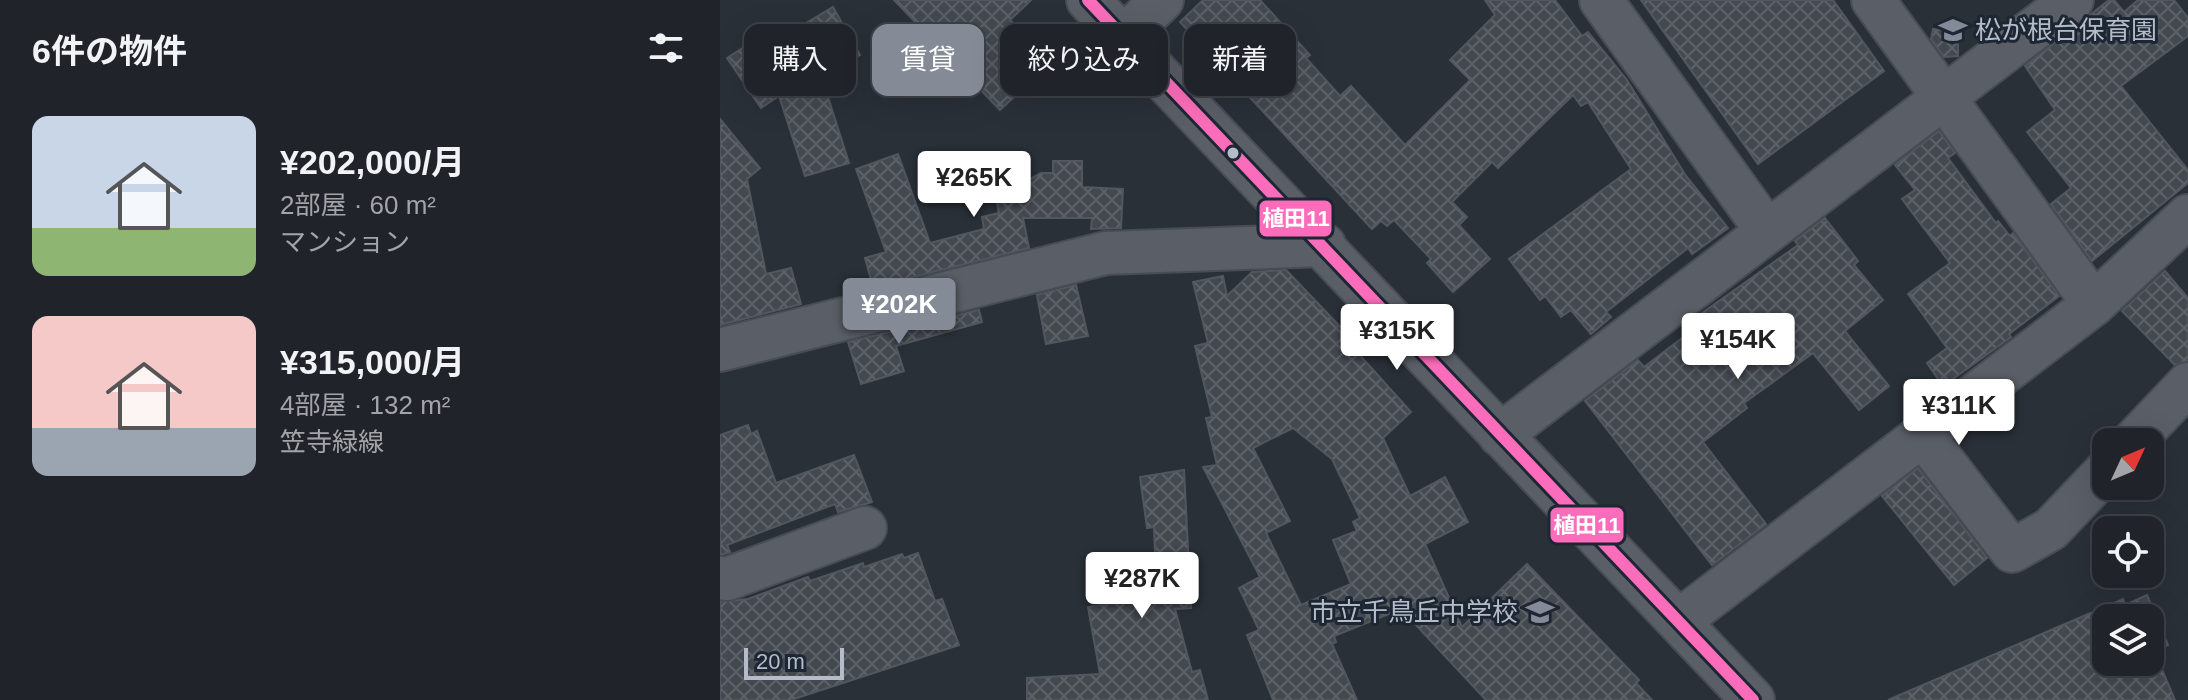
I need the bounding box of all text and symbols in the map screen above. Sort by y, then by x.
school or university icon: 松が根台保育園 [1938,15,1968,45]
place label: 松が根台保育園 [1975,15,2157,45]
chip: 購入 [744,24,856,96]
chip: 賃貸 [872,24,984,96]
chip: 絞り込み [1000,24,1168,96]
chip: 新着 [1184,24,1296,96]
icon: filters [644,26,688,70]
text: 6件の物件 [32,32,187,70]
text: ¥202,000/月 [280,143,465,181]
unlabelled marker [1225,145,1241,161]
icon: home [96,148,192,244]
pin: ¥265K [918,151,1030,219]
text: ¥265K [936,162,1012,192]
text: 2部屋 · 60 m² [280,190,436,220]
line badge: 植田11 [1258,199,1333,238]
text: 植田11 [1262,206,1330,231]
text: マンション [280,227,410,257]
pin: ¥202K [843,278,955,346]
text: ¥202K [861,289,937,319]
pin: ¥315K [1341,304,1453,372]
pin: ¥154K [1682,313,1794,381]
text: ¥315K [1359,315,1435,345]
text: ¥154K [1700,324,1776,354]
text: ¥315,000/月 [280,343,465,381]
icon: home [96,348,192,444]
pin: ¥311K [1903,379,2015,447]
text: 4部屋 · 132 m² [280,390,451,420]
text: ¥311K [1921,390,1997,420]
text: 笠寺緑線 [280,427,384,457]
north arrow [2092,428,2164,500]
map controls [2092,428,2164,676]
line badge: 植田11 [1549,506,1625,544]
text: 植田11 [1553,513,1621,538]
button: locate [2092,516,2164,588]
pin: ¥287K [1086,552,1198,620]
text: ¥287K [1104,563,1180,593]
place label: 市立千鳥丘中学校 [1310,597,1518,627]
school or university icon: 市立千鳥丘中学校 [1525,597,1555,627]
button: layers [2092,604,2164,676]
scale bar [744,644,844,680]
text: 20 m [756,649,805,674]

